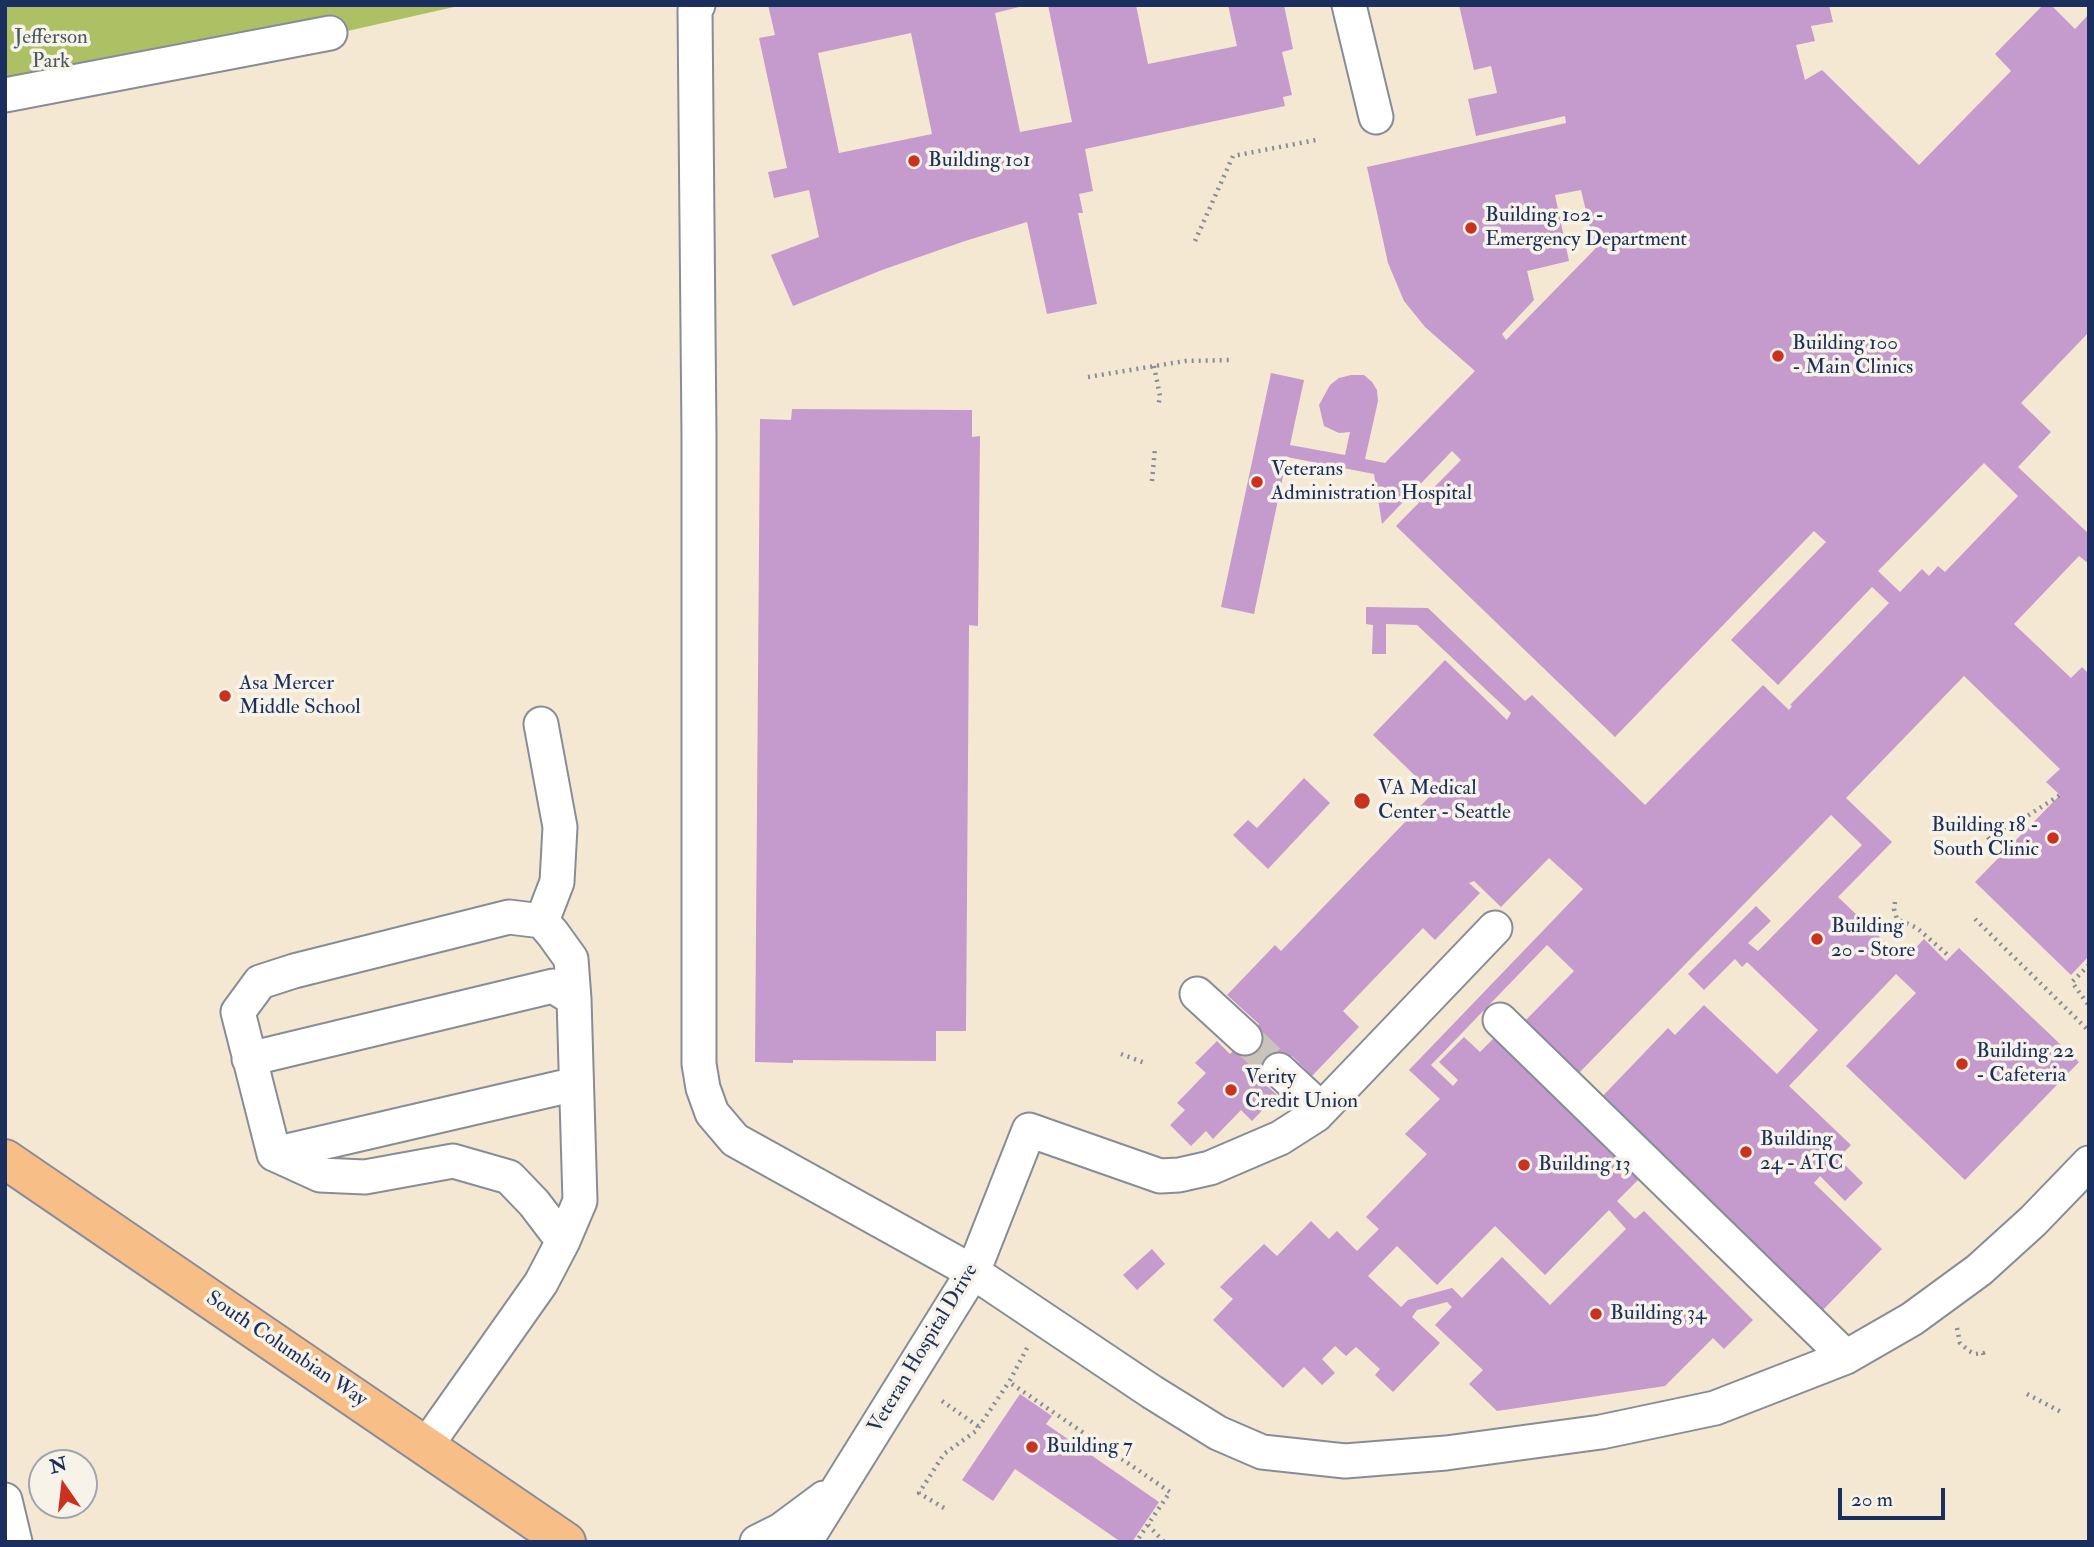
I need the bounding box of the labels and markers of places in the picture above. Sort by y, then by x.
place label: Building 101 [928,148,1031,174]
marker: Building 101 [906,153,922,169]
place label: Building 102 - Emergency Department [1485,203,1687,253]
marker: Building 102 - Emergency Department [1463,220,1479,236]
place label: Building 100 - Main Clinics [1792,331,1913,381]
marker: Building 100 - Main Clinics [1770,348,1786,364]
place label: Veterans Administration Hospital [1271,457,1472,507]
marker: Veterans Administration Hospital [1249,474,1265,490]
place label: Asa Mercer Middle School [239,671,361,721]
marker: Asa Mercer Middle School [217,688,233,704]
place label: VA Medical Center - Seattle [1378,776,1511,826]
marker: VA Medical Center - Seattle [1352,791,1372,811]
place label: Building 18 - South Clinic [1931,813,2039,863]
marker: Building 18 - South Clinic [2045,830,2061,846]
place label: Building 20 - Store [1831,914,1915,964]
marker: Building 20 - Store [1809,931,1825,947]
place label: Building 22 - Cafeteria [1976,1039,2074,1089]
marker: Building 22 - Cafeteria [1954,1056,1970,1072]
place label: Verity Credit Union [1245,1065,1358,1115]
marker: Verity Credit Union [1223,1082,1239,1098]
place label: Building 24 - ATC [1760,1127,1843,1177]
marker: Building 24 - ATC [1738,1144,1754,1160]
place label: Building 13 [1538,1152,1631,1178]
marker: Building 13 [1516,1157,1532,1173]
place label: Building 34 [1610,1301,1706,1327]
marker: Building 34 [1588,1306,1604,1322]
place label: Building 7 [1046,1434,1133,1460]
marker: Building 7 [1024,1439,1040,1455]

